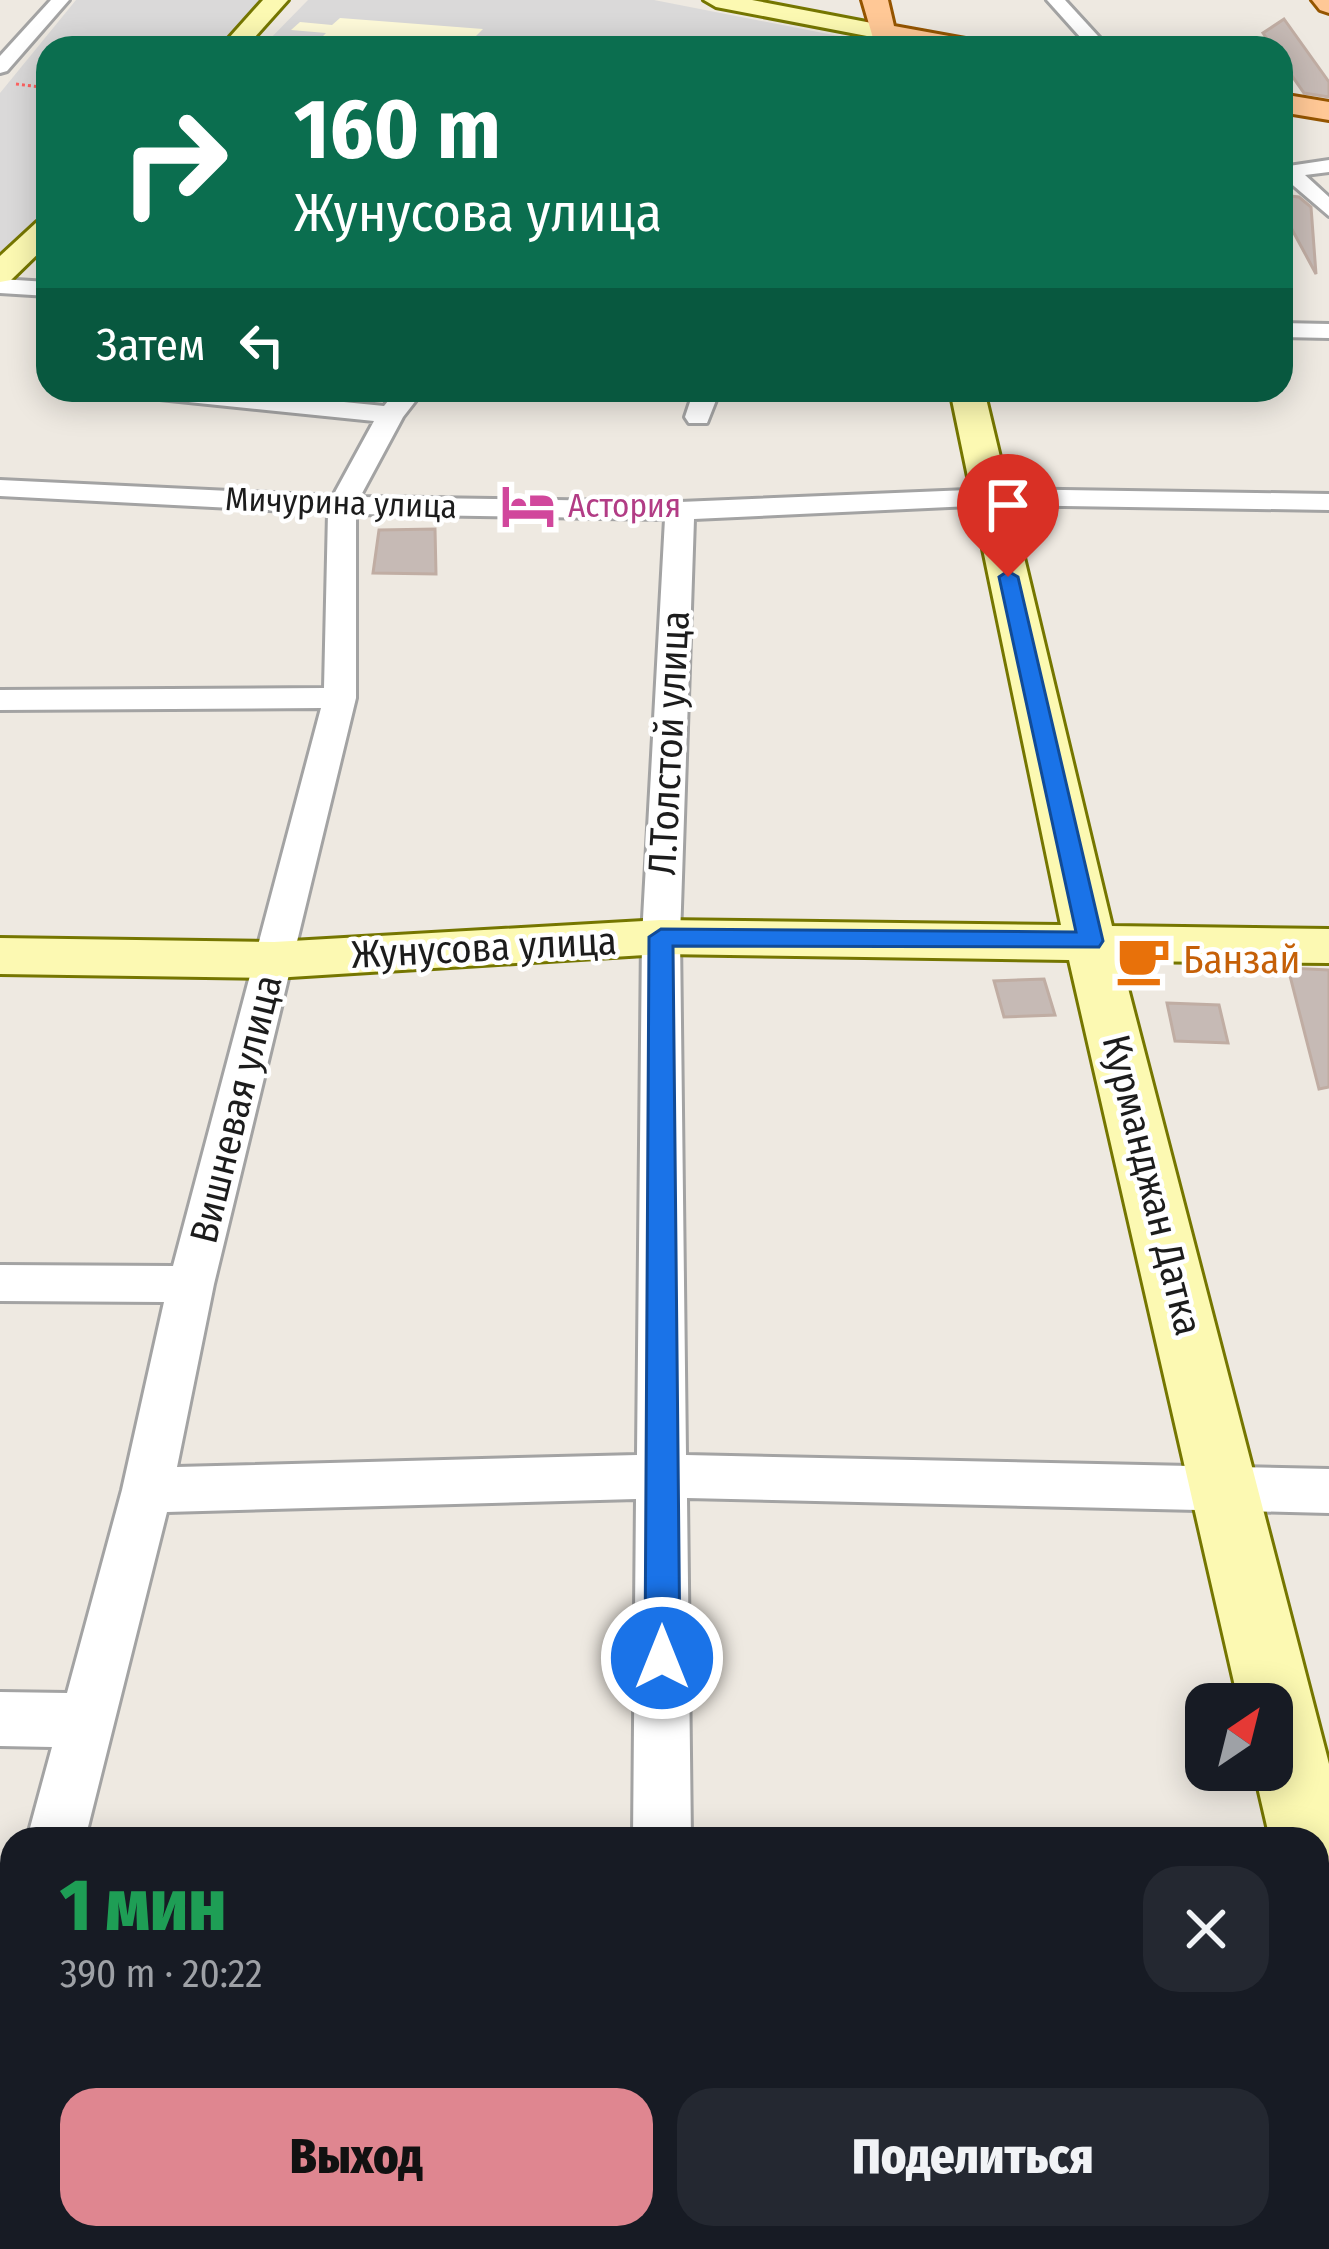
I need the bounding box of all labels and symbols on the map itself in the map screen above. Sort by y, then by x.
pin [957,454,1059,577]
hotel icon: Астория [499,477,557,535]
street label: Мичурина улица [225,479,457,527]
place label: Астория [568,486,681,526]
street label: Л.Толстой улица [639,610,699,876]
street label: Жунусова улица [350,918,618,978]
cafe icon: Банзай [1114,931,1172,989]
place label: Банзай [1183,937,1300,983]
street label: Вишневая улица [180,970,292,1248]
street label: Курманджан Датка [1092,1030,1212,1340]
position arrow [599,1595,725,1721]
north arrow [1185,1683,1293,1791]

